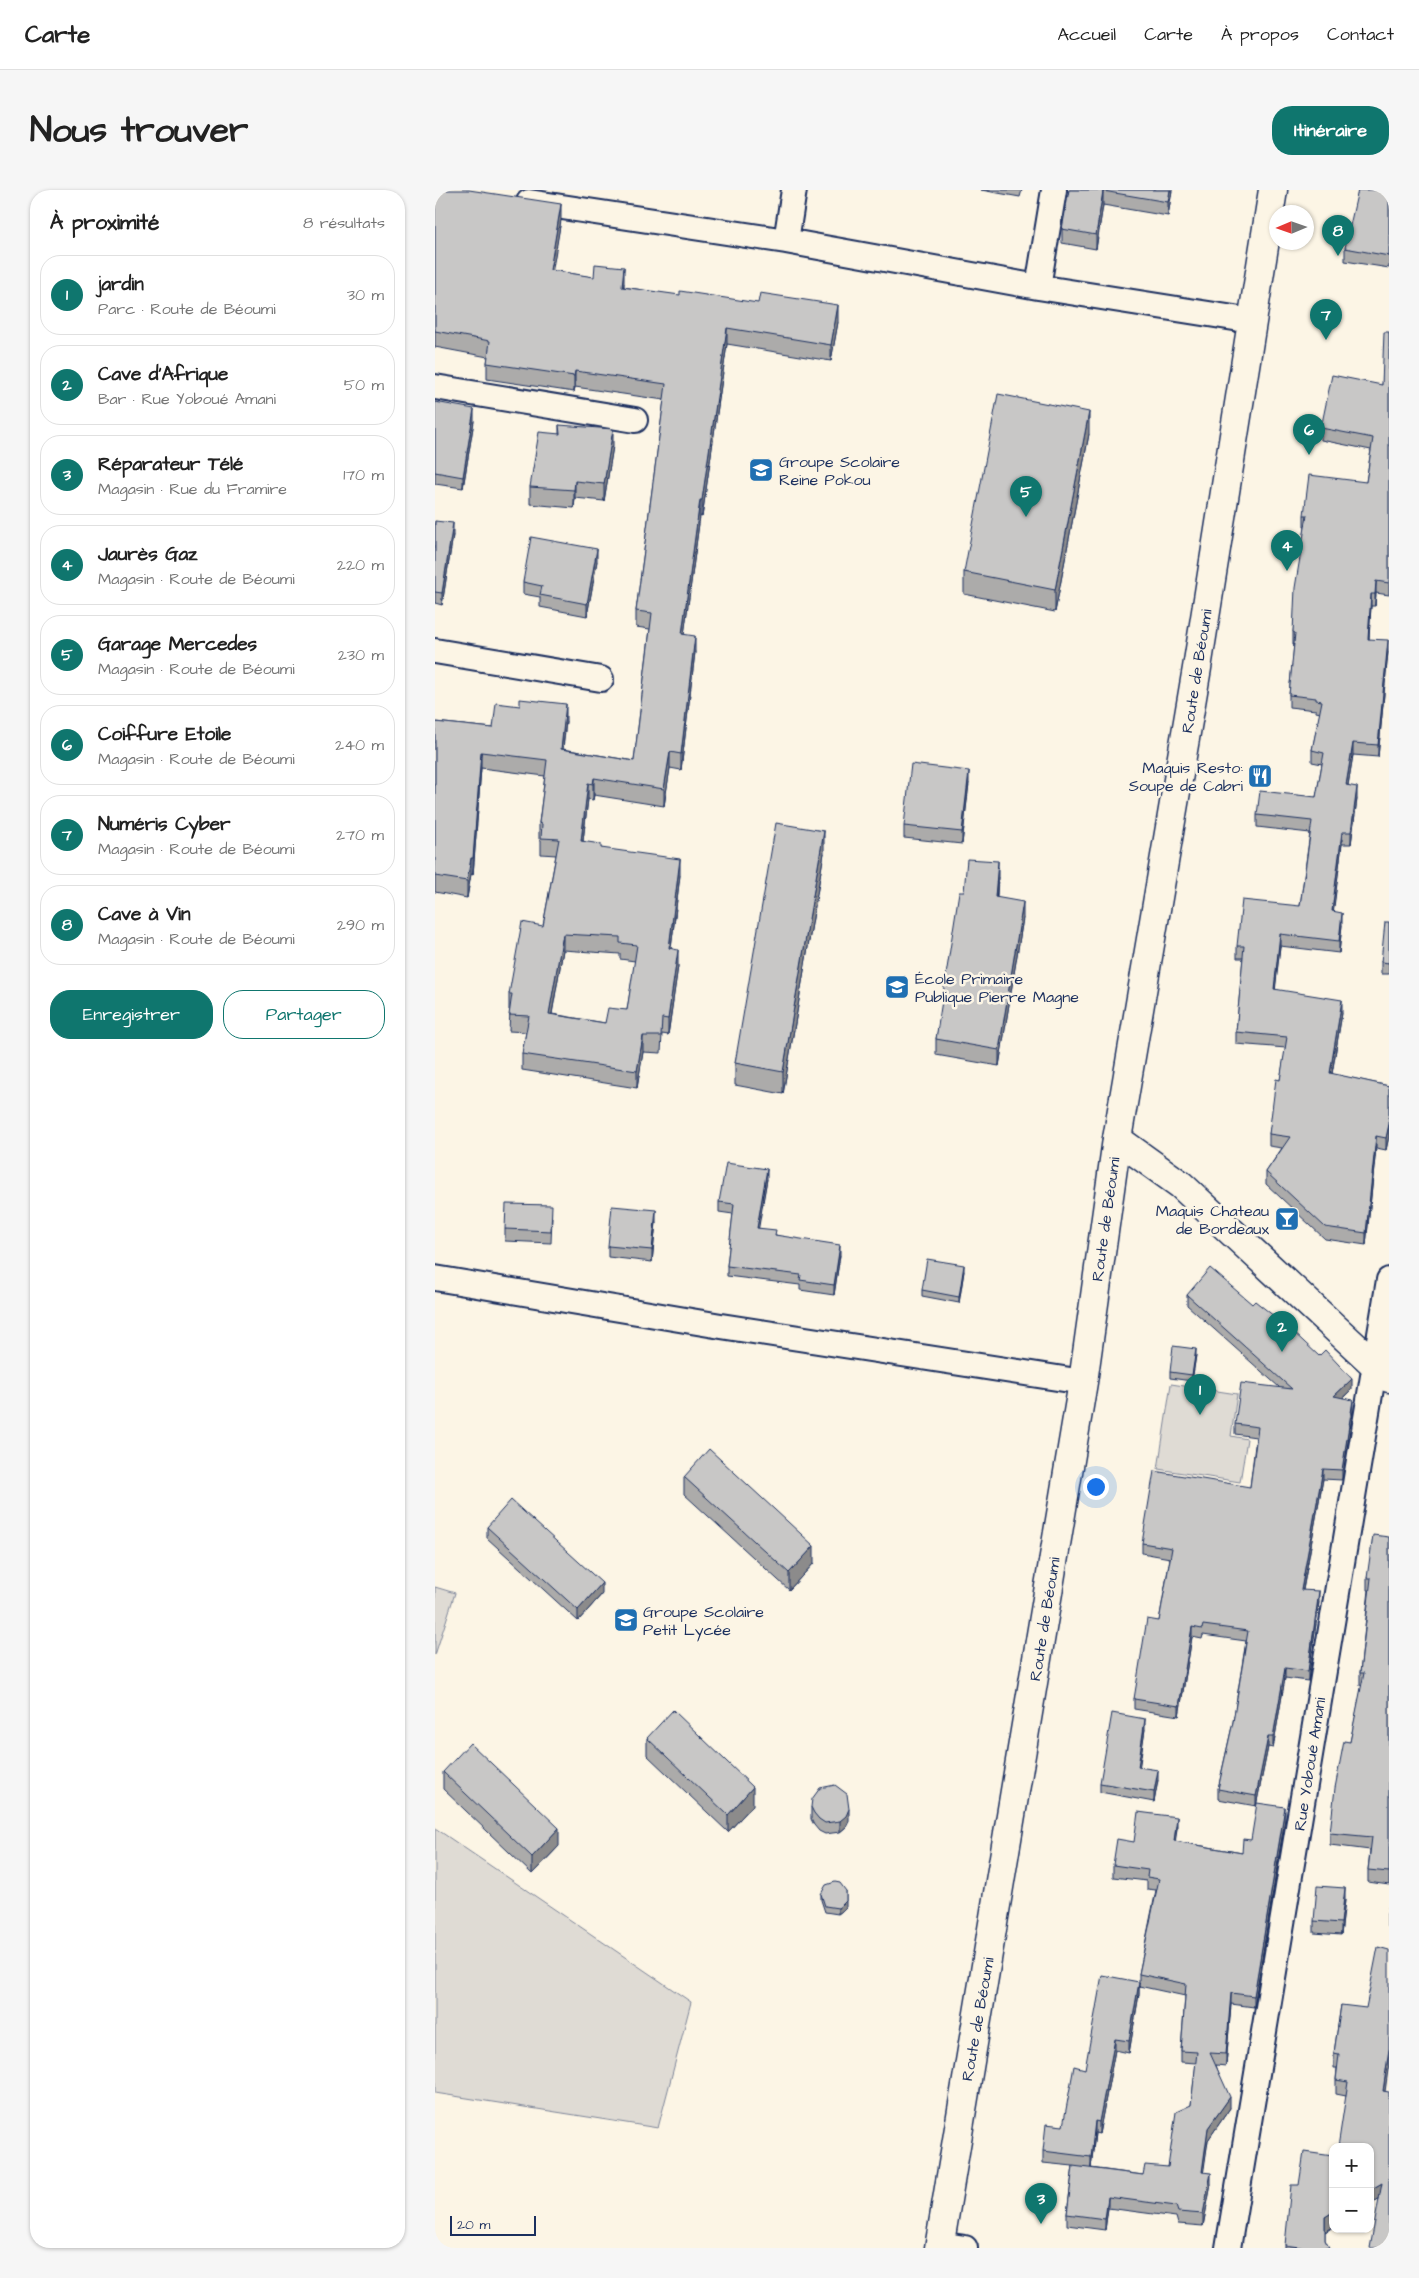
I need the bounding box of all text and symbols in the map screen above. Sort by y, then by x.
text: Carte [25,18,90,52]
text: Accueil [1057,22,1116,47]
text: Carte [1144,22,1193,47]
text: À propos [1221,22,1299,47]
text: Contact [1327,22,1394,47]
text: Nous trouver [30,106,248,155]
button: Itinéraire [1272,106,1389,155]
north arrow [1269,205,1314,250]
text: À proximité [50,208,159,237]
text: 8 résultats [303,212,385,234]
pin: 8 [1322,215,1354,256]
text: jardin [98,271,144,298]
text: 1 [66,284,68,306]
text: 30 m [347,284,384,306]
text: Parc · Route de Béoumi [98,298,276,320]
pin: 7 [1310,299,1342,340]
text: Cave d'Afrique [98,361,228,388]
text: 2 [62,374,72,396]
text: 50 m [344,374,384,396]
text: Bar · Rue Yoboué Amani [98,388,276,410]
pin: 6 [1293,414,1325,455]
text: Réparateur Télé [98,451,243,478]
place label: Groupe Scolaire Reine Pokou [779,451,900,491]
school or university icon: Groupe Scolaire Reine Pokou [748,457,774,483]
text: 3 [63,464,71,486]
text: 170 m [343,464,384,486]
pin: 5 [1010,476,1042,517]
text: Magasin · Rue du Framire [98,478,287,500]
pin: 4 [1271,530,1303,571]
text: Jaurès Gaz [98,541,198,568]
text: 4 [62,554,72,576]
text: 220 m [337,554,384,576]
text: Magasin · Route de Béoumi [98,568,295,590]
street label: Route de Béoumi [1176,607,1218,735]
text: Garage Mercedes [98,631,257,658]
text: 5 [61,644,73,666]
text: 230 m [338,644,384,666]
text: Magasin · Route de Béoumi [98,658,295,680]
text: Coiffure Etoile [98,721,231,748]
text: 6 [62,734,72,756]
text: 240 m [335,734,384,756]
text: Magasin · Route de Béoumi [98,748,295,770]
place label: Maquis Resto: Soupe de Cabri [1129,757,1244,797]
restaurant icon: Maquis Resto: Soupe de Cabri [1247,763,1273,789]
text: Numéris Cyber [98,811,230,838]
text: 7 [62,824,72,846]
text: 270 m [336,824,384,846]
text: Magasin · Route de Béoumi [98,838,295,860]
text: Cave à Vin [98,901,190,928]
text: 8 [62,914,72,936]
text: 290 m [337,914,384,936]
text: Magasin · Route de Béoumi [98,928,295,950]
place label: École Primaire Publique Pierre Magne [915,968,1079,1009]
school or university icon: École Primaire Publique Pierre Magne [884,974,910,1000]
button: Enregistrer [50,990,213,1039]
button: Partager [223,990,385,1039]
street label: Route de Béoumi [1086,1155,1126,1283]
place label: Maquis Chateau de Bordeaux [1156,1200,1269,1240]
bar icon: Maquis Chateau de Bordeaux [1274,1206,1300,1232]
pin: 2 [1266,1311,1298,1352]
pin: 1 [1184,1374,1216,1415]
your location [1083,1474,1109,1500]
street label: Route de Béoumi [1024,1555,1066,1683]
place label: Groupe Scolaire Petit Lycée [643,1601,764,1642]
school or university icon: Groupe Scolaire Petit Lycée [613,1607,639,1633]
street label: Rue Yoboué Amani [1289,1695,1331,1832]
street label: Route de Béoumi [956,1955,1000,2083]
map controls [1329,2143,1374,2233]
button: + [1329,2143,1374,2188]
pin: 3 [1025,2183,1057,2224]
button: − [1329,2188,1374,2233]
scale bar [450,2213,536,2236]
text: 20 m [457,2215,490,2235]

